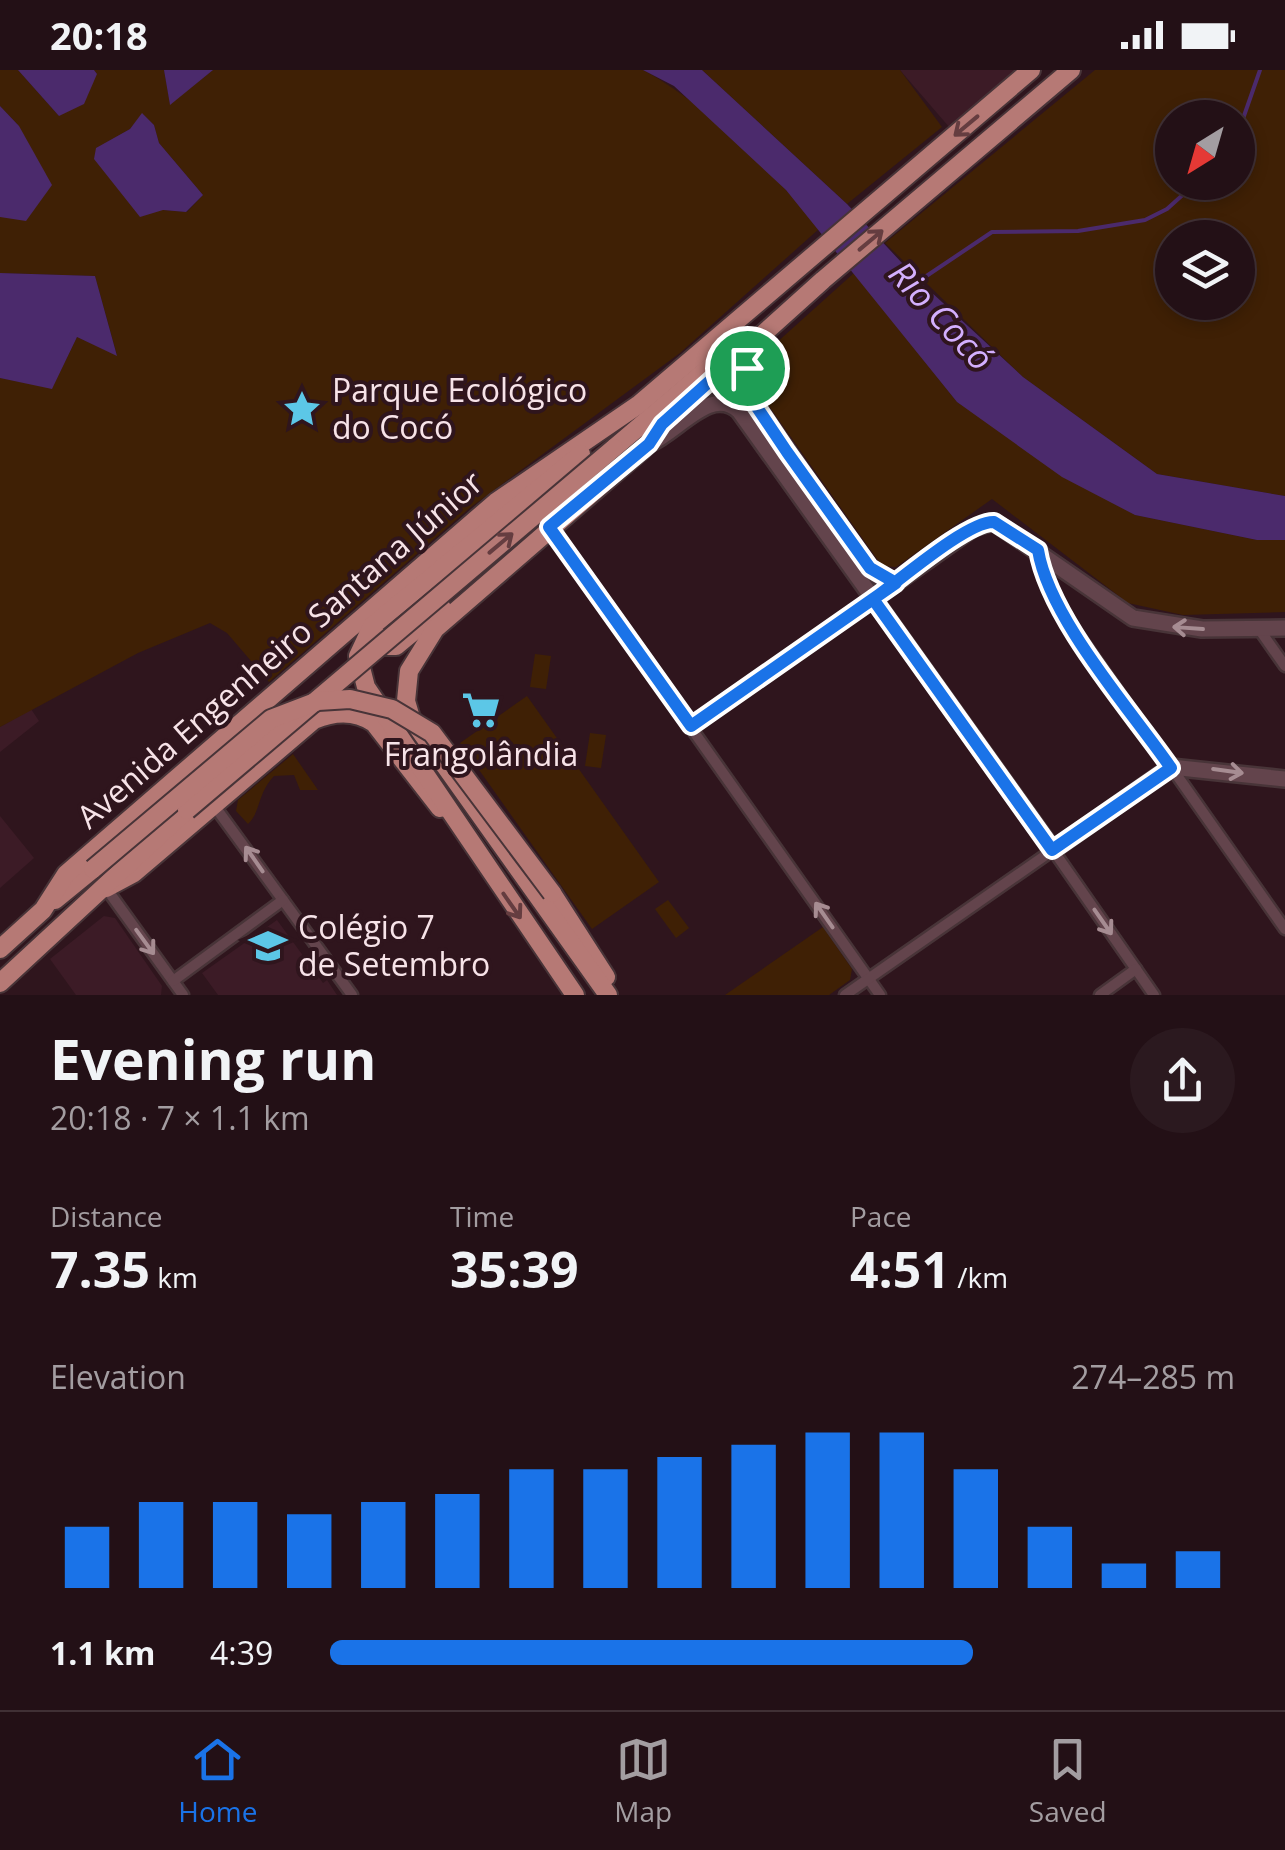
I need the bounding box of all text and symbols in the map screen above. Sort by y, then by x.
text: 20:18 [50,9,148,61]
north arrow [1155,100,1255,200]
map controls [1155,100,1255,320]
one-way arrow [953,115,979,137]
button: layers [1155,220,1255,320]
one-way arrow [858,229,883,252]
water label: Rio Cocó [879,250,1005,380]
pin [705,326,790,411]
icon: arrive [720,341,775,396]
place label: Parque Ecológico do Cocó [332,368,587,448]
place icon: Parque Ecológico do Cocó [281,388,323,430]
street label: Avenida Engenheiro Santana Júnior [67,461,491,837]
one-way arrow [488,532,513,555]
one-way arrow [1172,618,1204,637]
supermarket icon: Frangolândia [460,689,502,731]
place label: Frangolândia [384,732,578,775]
one-way arrow [1212,763,1244,781]
one-way arrow [244,846,265,873]
one-way arrow [501,891,522,919]
one-way arrow [814,902,835,930]
place label: Colégio 7 de Setembro [298,905,490,985]
one-way arrow [1092,908,1113,936]
school or university icon: Colégio 7 de Setembro [247,925,289,967]
one-way arrow [134,927,155,955]
text: Evening run [50,1021,376,1096]
button: share [1130,1028,1235,1133]
text: 20:18 · 7 × 1.1 km [50,1096,310,1139]
text: Distance [50,1197,163,1235]
text: Time [450,1197,514,1235]
text: Pace [850,1197,912,1235]
text: 7.35 [50,1235,150,1303]
text: 35:39 [450,1235,579,1303]
text: 4:51 [850,1235,950,1303]
text: km [150,1258,198,1296]
text: /km [950,1258,1008,1296]
text: Elevation [50,1355,186,1398]
text: 274–285 m [1071,1355,1235,1398]
text: 1.1 km [50,1631,155,1674]
text: 4:39 [210,1631,273,1674]
tab: Home [178,1732,258,1830]
tab: Map [614,1732,672,1830]
tab: Saved [1029,1732,1107,1830]

